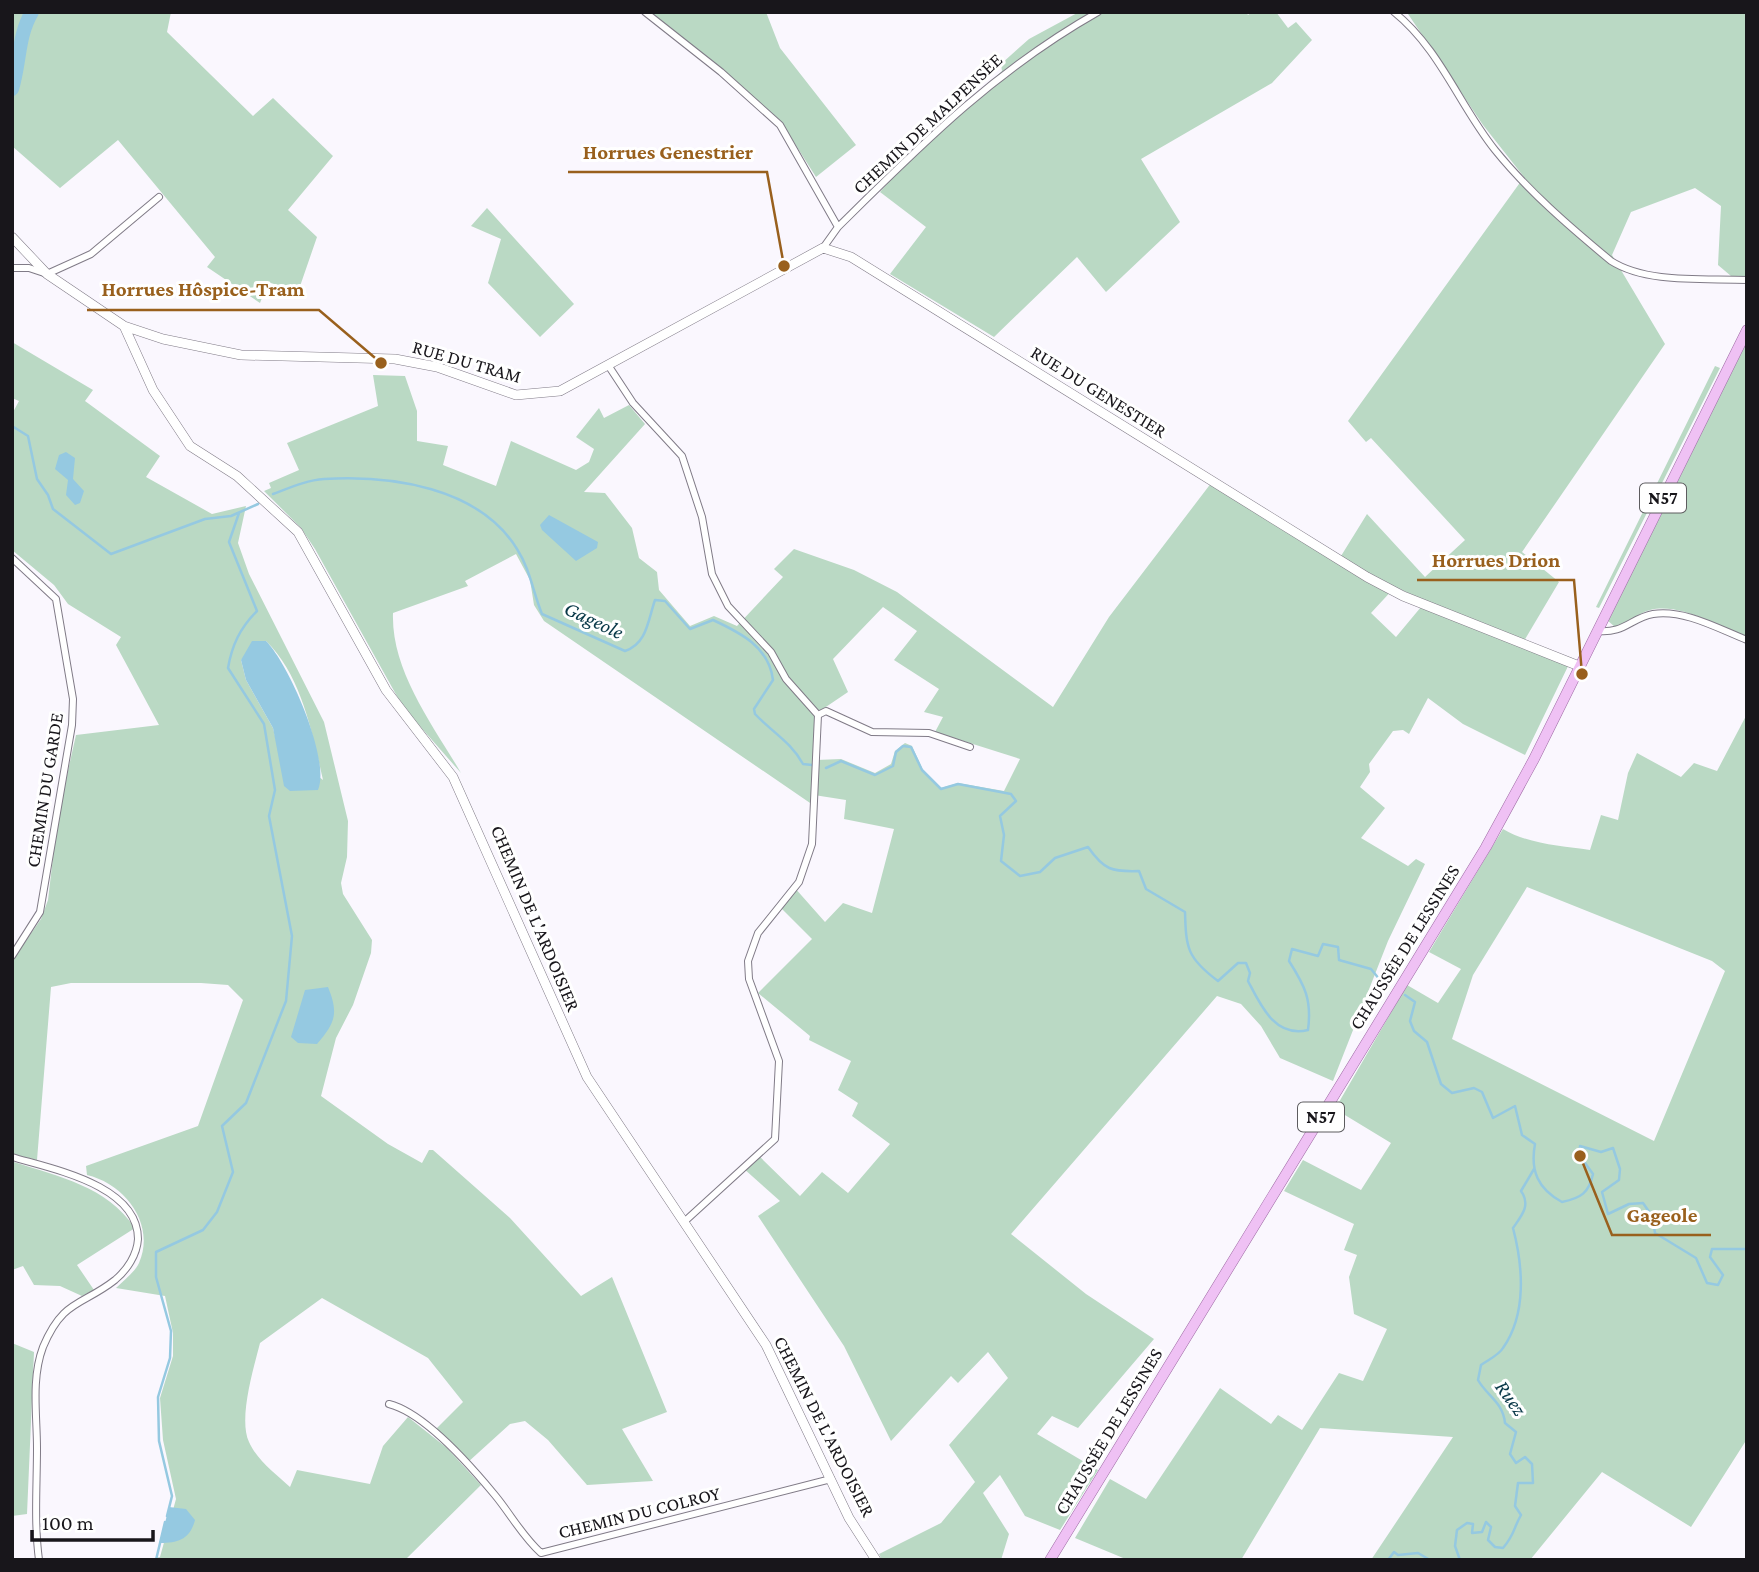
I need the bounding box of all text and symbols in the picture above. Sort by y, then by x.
street label: CHEMIN DE MALPENSÉE [848,49,1006,198]
callout: Horrues Genestrier [568,130,767,172]
text: Horrues Genestrier [583,140,754,164]
callout: Horrues Hôspice-Tram [87,268,319,310]
text: Horrues Hôspice-Tram [101,277,305,301]
street label: RUE DU TRAM [410,336,524,387]
street label: RUE DU GENESTIER [1027,341,1171,442]
road number: N57 [1640,484,1686,512]
callout: Horrues Drion [1417,538,1574,580]
text: Horrues Drion [1432,548,1560,572]
water label: Gageole [561,596,627,644]
street label: CHEMIN DU GARDE [22,711,67,869]
street label: CHEMIN DE L'ARDOISIER [487,822,584,1015]
street label: CHAUSSÉE DE LESSINES [1345,861,1464,1033]
road number: N57 [1298,1102,1344,1132]
callout: Gageole [1612,1193,1711,1235]
text: Gageole [1627,1203,1698,1227]
street label: CHEMIN DE L'ARDOISIER [770,1332,879,1520]
street label: CHAUSSÉE DE LESSINES [1050,1344,1166,1518]
water label: Ruez [1490,1376,1532,1421]
street label: CHEMIN DU COLROY [556,1482,723,1543]
scale bar [32,1498,152,1542]
text: 100 m [42,1511,94,1535]

